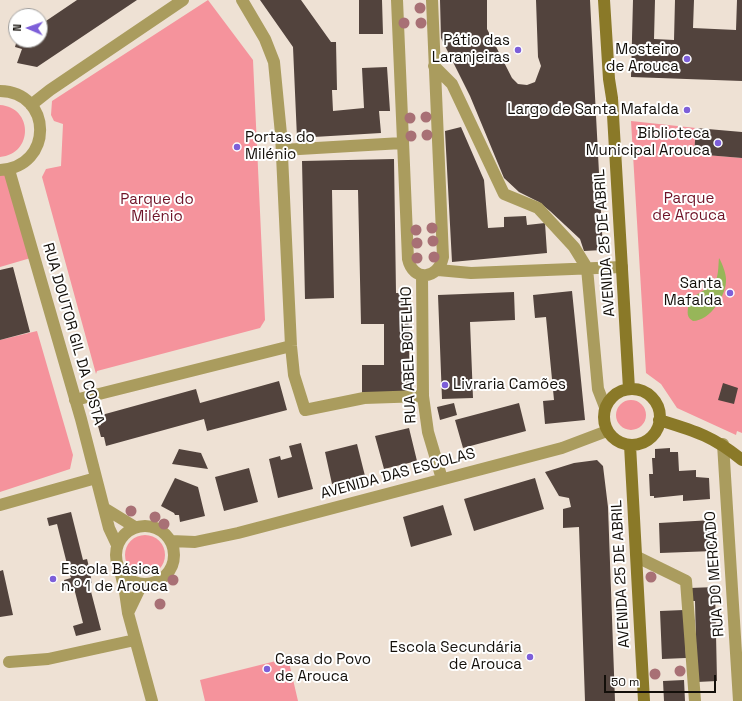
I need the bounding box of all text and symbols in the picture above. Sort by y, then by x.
north arrow [8,8,48,48]
text: N [10,24,24,32]
place label: Pátio das Laranjeiras [432,32,510,67]
place label: Mosteiro de Arouca [606,41,679,76]
marker: Pátio das Laranjeiras [513,45,523,55]
marker: Mosteiro de Arouca [682,54,692,64]
place label: Largo de Santa Mafalda [507,101,679,119]
marker: Largo de Santa Mafalda [682,105,692,115]
place label: Biblioteca Municipal Arouca [586,125,710,160]
place label: Portas do Milénio [245,129,315,164]
marker: Biblioteca Municipal Arouca [713,138,723,148]
marker: Portas do Milénio [232,142,242,152]
street label: AVENIDA 25 DE ABRIL [591,169,619,317]
park label: Parque de Arouca [652,190,726,225]
park label: Parque do Milénio [120,191,194,226]
street label: RUA DOUTOR GIL DA COSTA [38,241,108,427]
place label: Santa Mafalda [664,275,722,310]
street label: RUA ABEL BOTELHO [398,286,420,424]
marker: Santa Mafalda [725,288,735,298]
place label: Livraria Camões [453,376,566,394]
marker: Livraria Camões [440,380,450,390]
street label: AVENIDA DAS ESCOLAS [319,445,477,503]
street label: AVENIDA 25 DE ABRIL [608,500,634,648]
street label: RUA DO MERCADO [702,510,728,638]
place label: Escola Básica n.º 1 de Arouca [61,561,168,596]
marker: Escola Básica n.º 1 de Arouca [48,574,58,584]
place label: Escola Secundária de Arouca [390,639,522,674]
place label: Casa do Povo de Arouca [275,651,371,686]
marker: Escola Secundária de Arouca [525,652,535,662]
marker: Casa do Povo de Arouca [262,664,272,674]
scale bar [606,667,718,693]
text: 50 m [611,674,639,690]

